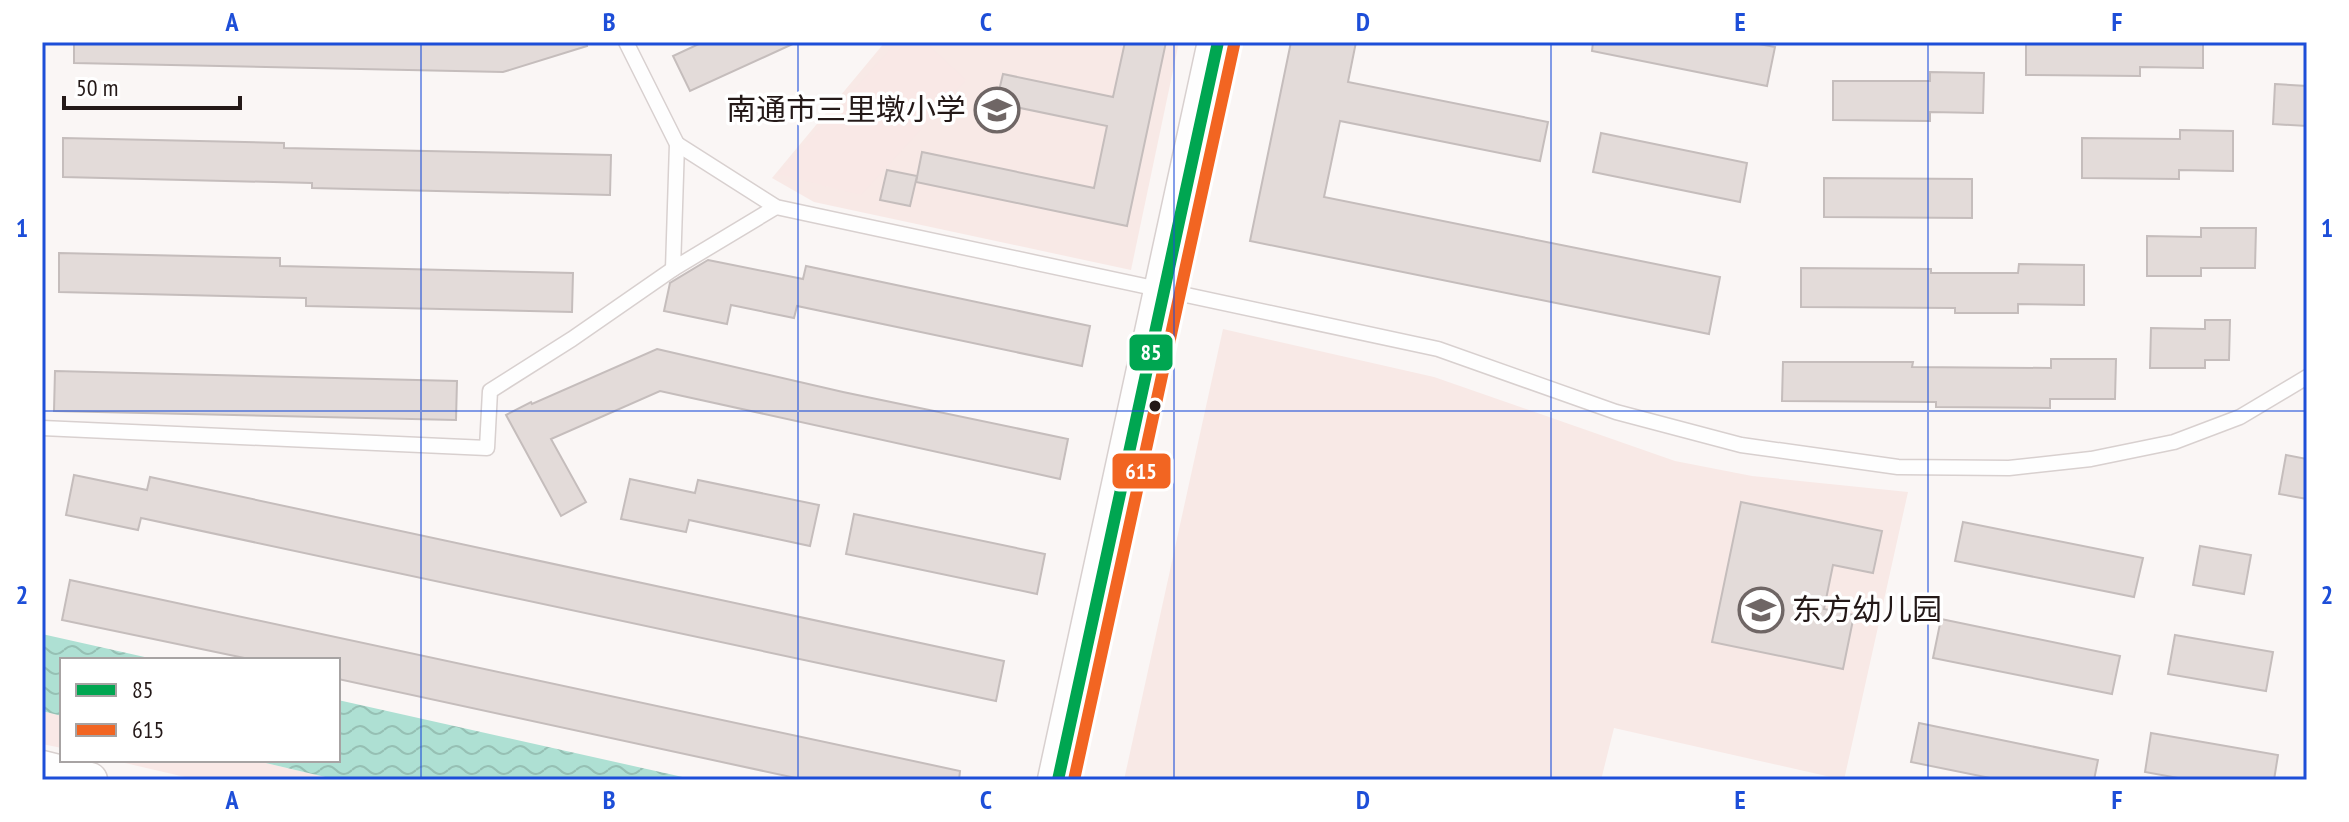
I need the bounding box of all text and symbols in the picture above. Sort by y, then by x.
text: A [224,5,239,38]
text: B [603,5,616,38]
text: C [980,5,992,38]
text: D [1356,5,1370,38]
text: E [1734,5,1746,38]
text: F [2112,5,2123,38]
scale bar [64,60,240,110]
text: 50 m [76,72,118,103]
school or university icon: 南通市三里墩小学 [973,86,1021,134]
place label: 南通市三里墩小学 [726,89,966,128]
text: 1 [16,211,28,244]
text: 1 [2321,211,2333,244]
line badge: 85 [1128,333,1174,372]
text: 85 [1140,338,1162,366]
unlabelled marker [1147,398,1163,414]
line badge: 615 [1111,452,1172,490]
text: 615 [1125,457,1157,485]
text: 2 [16,578,28,611]
text: 2 [2321,578,2333,611]
school or university icon: 东方幼儿园 [1737,586,1785,634]
place label: 东方幼儿园 [1792,589,1942,628]
legend [60,658,340,762]
text: 85 [132,674,154,705]
text: 615 [132,714,164,745]
text: A [224,783,239,816]
text: B [603,783,616,816]
text: C [980,783,992,816]
text: D [1356,783,1370,816]
text: E [1734,783,1746,816]
text: F [2112,783,2123,816]

